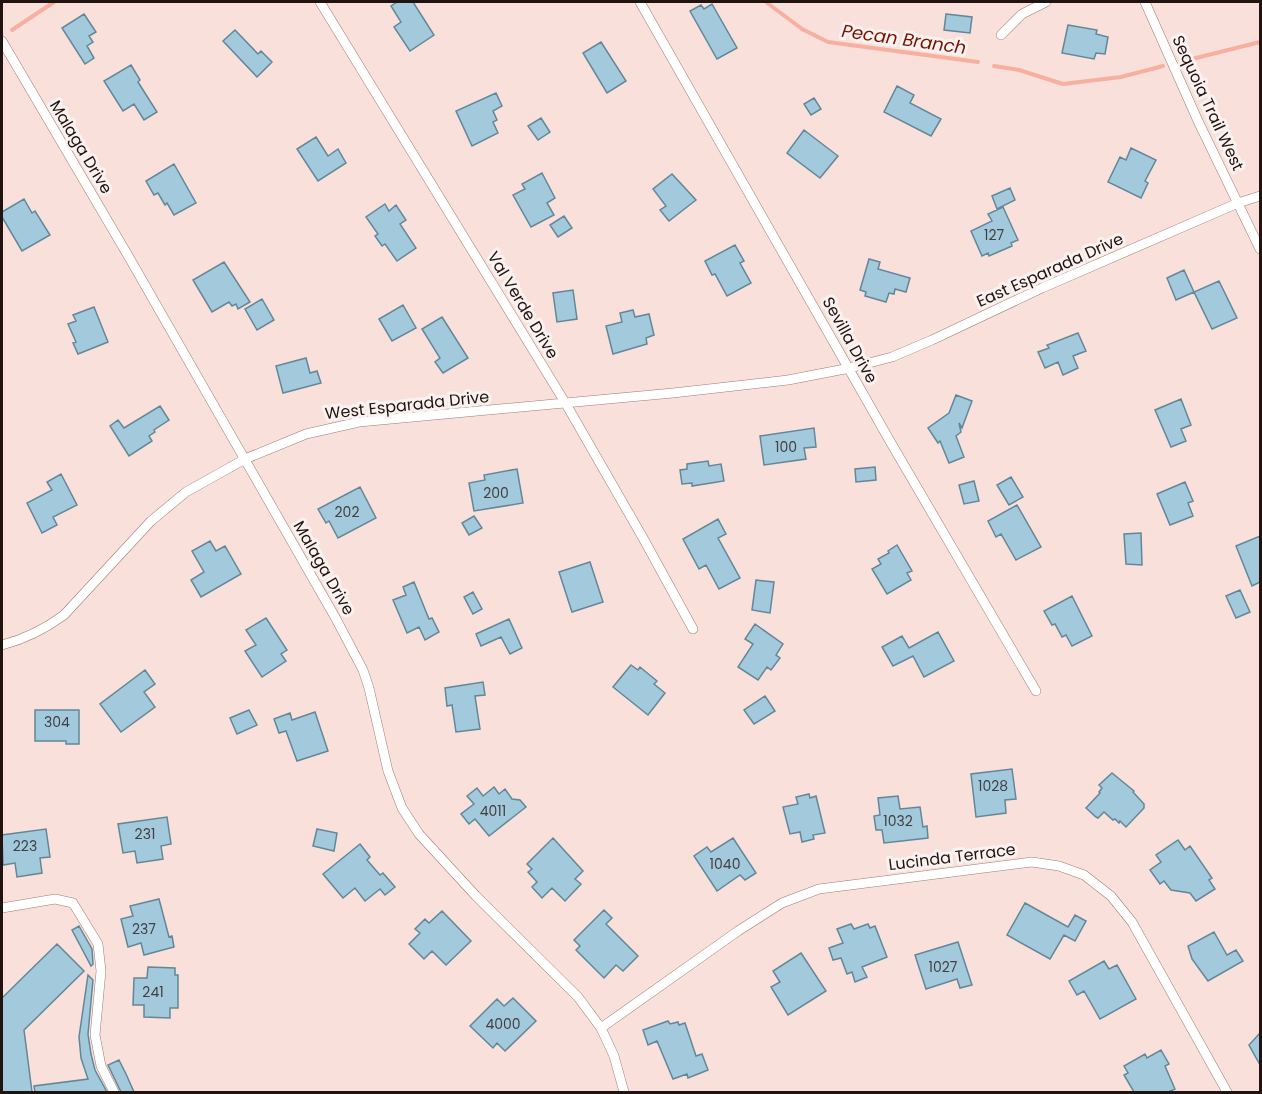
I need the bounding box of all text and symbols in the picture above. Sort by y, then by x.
water label: Pecan Branch [840,18,968,60]
street label: Sequoia Trail West [1167,32,1250,175]
street label: Malaga Drive [44,96,118,198]
house number: 127 [984,225,1004,245]
street label: East Esparada Drive [973,227,1127,313]
street label: Val Verde Drive [482,247,564,363]
street label: Sevilla Drive [817,293,883,387]
street label: West Esparada Drive [324,385,490,425]
house number: 100 [775,437,797,457]
house number: 200 [483,483,509,503]
house number: 202 [335,502,359,522]
street label: Malaga Drive [288,517,360,619]
house number: 304 [44,712,70,732]
house number: 1028 [978,776,1008,796]
house number: 4011 [480,801,506,821]
house number: 1032 [883,811,913,831]
house number: 231 [135,824,155,844]
house number: 223 [13,836,37,856]
street label: Lucinda Terrace [887,838,1017,876]
house number: 1040 [710,854,740,874]
house number: 237 [132,919,156,939]
house number: 1027 [929,957,958,977]
house number: 241 [142,982,164,1002]
house number: 4000 [485,1014,521,1034]

